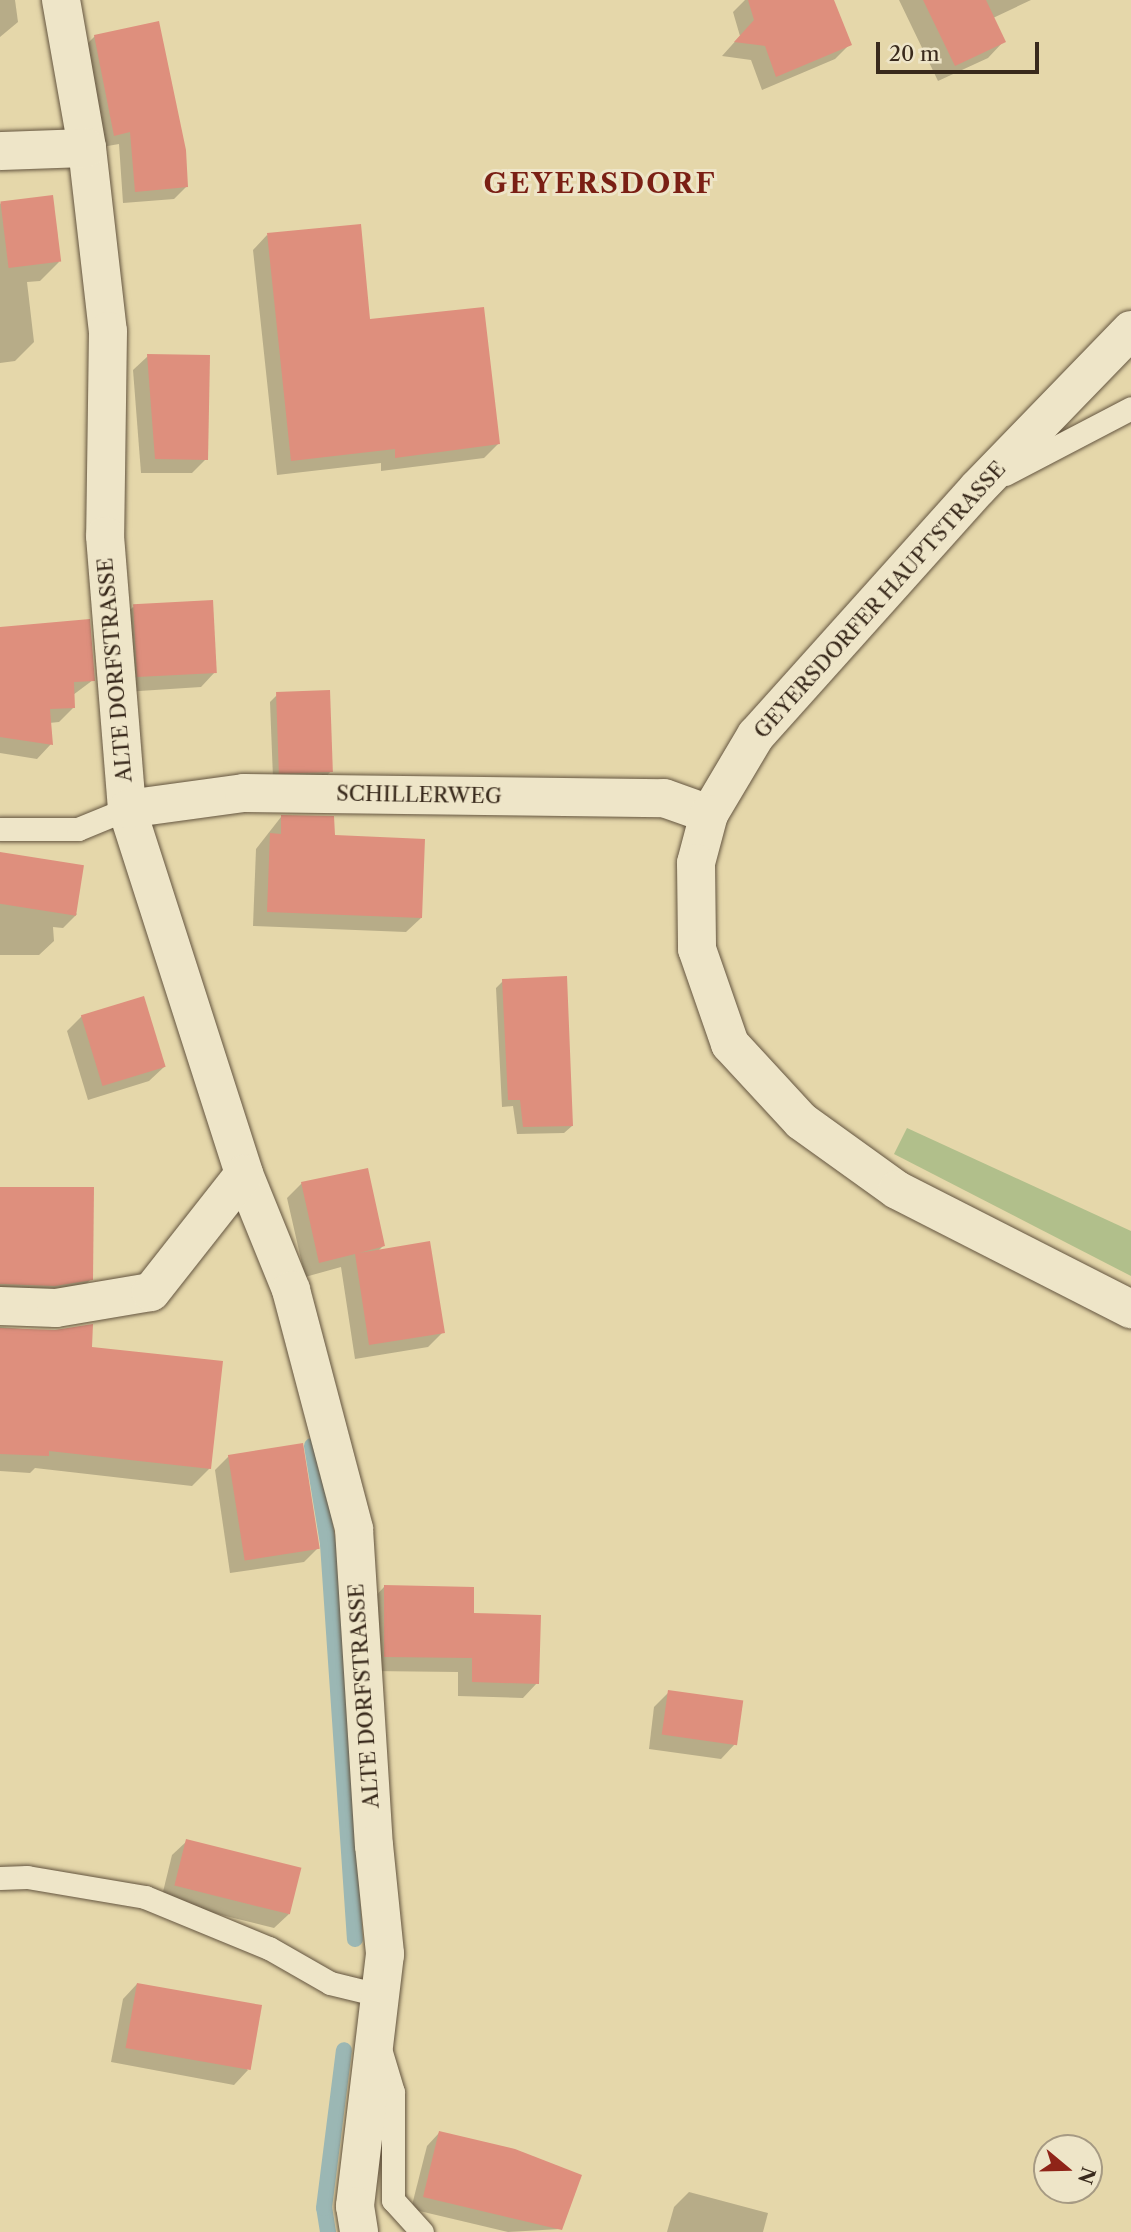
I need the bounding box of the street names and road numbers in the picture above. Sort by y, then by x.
street label: GEYERSDORFER HAUPTSTRASSE [749,456,1011,744]
street label: ALTE DORFSTRASSE [93,557,137,783]
street label: SCHILLERWEG [336,781,502,809]
street label: ALTE DORFSTRASSE [344,1583,384,1809]

